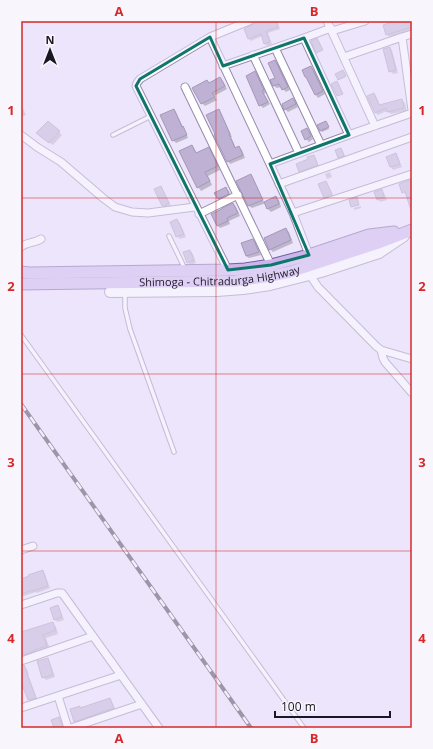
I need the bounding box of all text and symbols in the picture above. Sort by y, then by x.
text: A [115,2,124,20]
text: B [310,2,319,20]
north arrow [30,30,70,70]
text: N [46,32,54,47]
text: 1 [7,101,15,119]
text: 1 [418,101,426,119]
street label: Shimoga - Chitradurga Highway [139,261,302,289]
text: 2 [7,277,15,295]
text: 2 [418,277,426,295]
text: 3 [7,453,15,471]
text: 3 [418,453,426,471]
text: 4 [7,629,15,647]
text: 4 [418,629,426,647]
scale bar [275,693,390,719]
text: 100 m [281,698,316,715]
text: A [115,729,124,747]
text: B [310,729,319,747]

